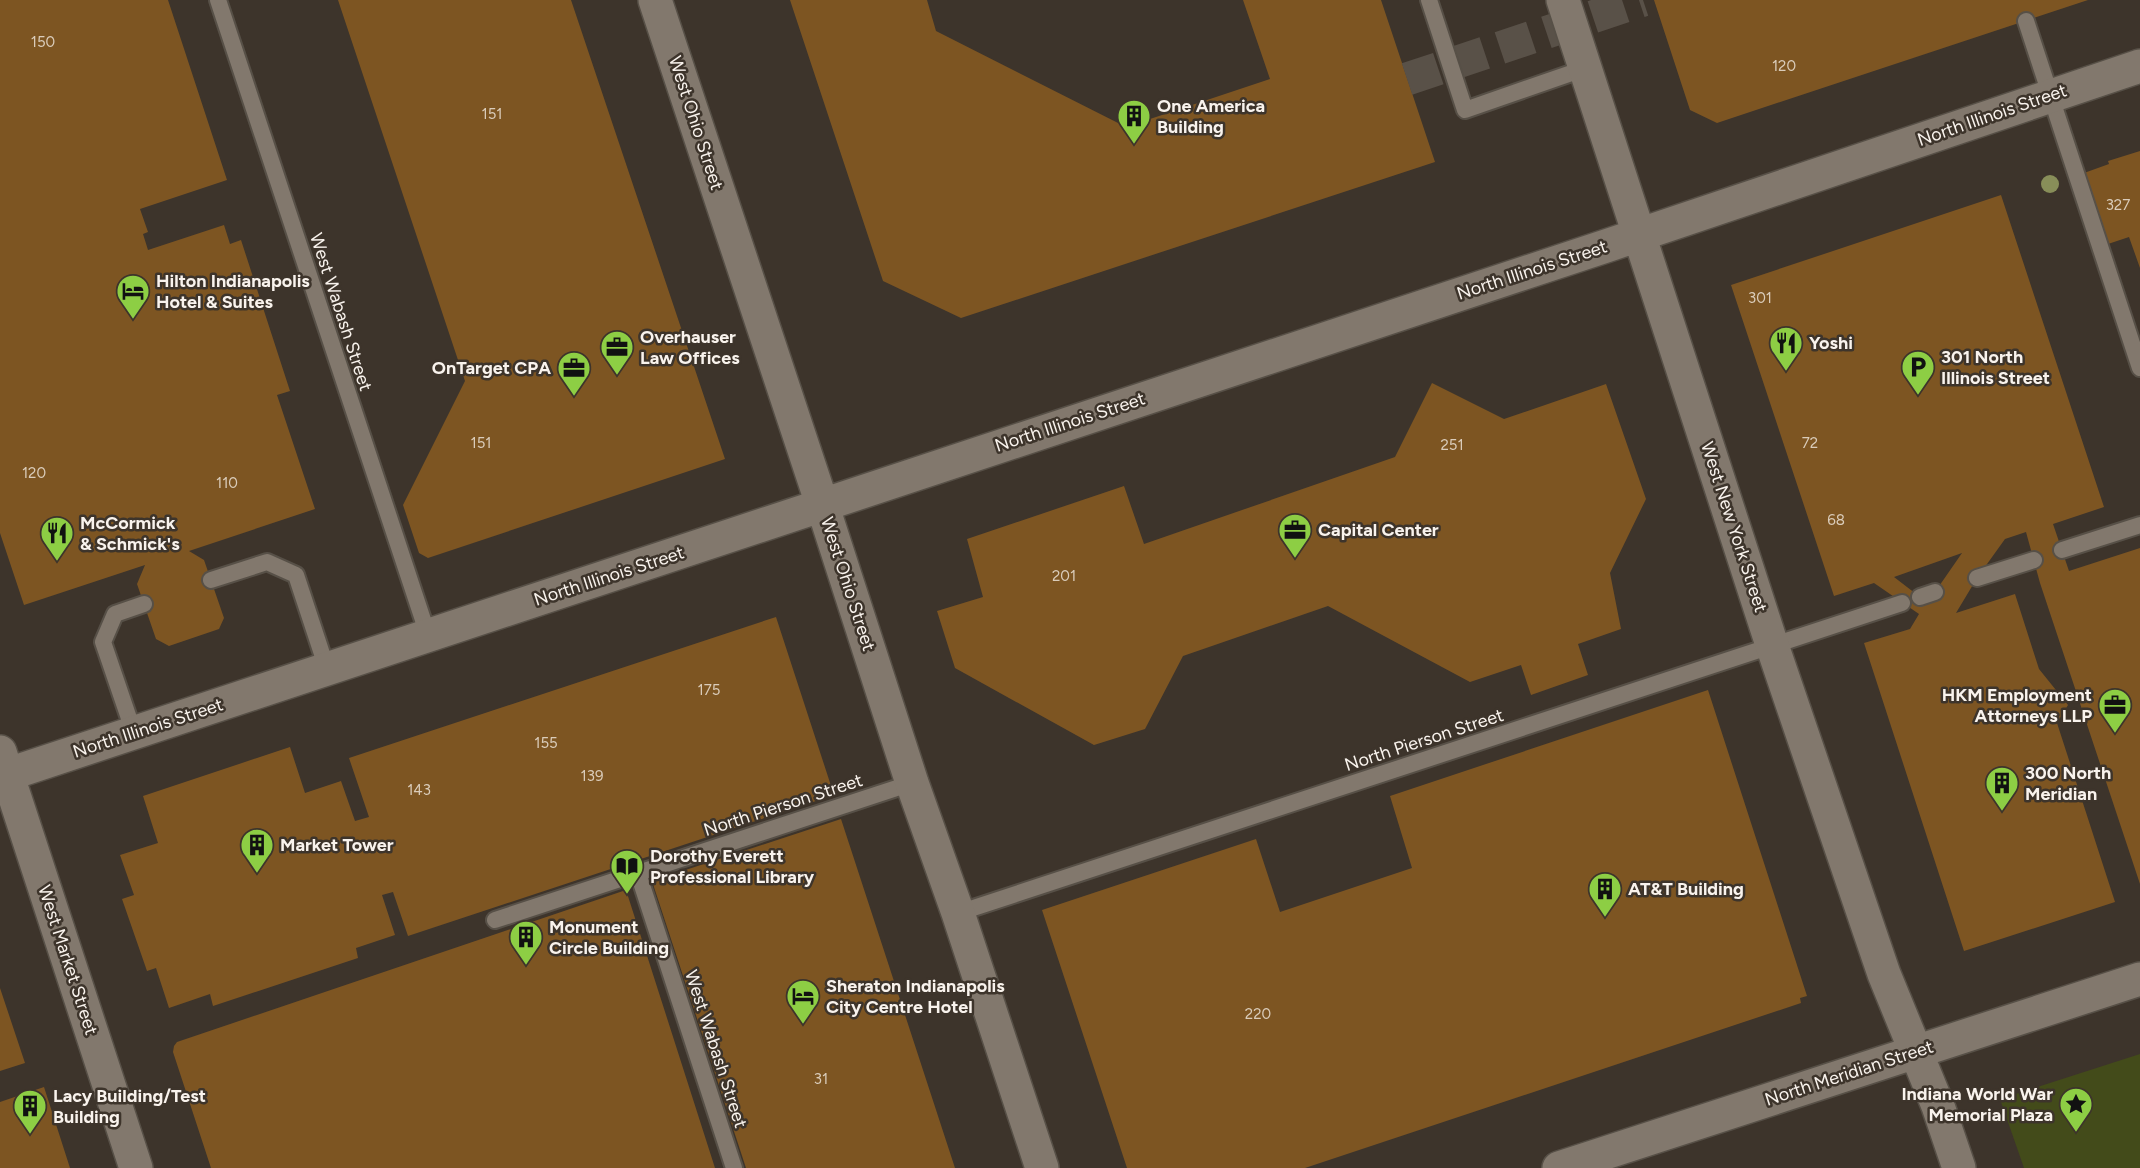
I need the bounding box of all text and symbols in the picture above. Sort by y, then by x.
house number: 150 [31,33,55,51]
street label: West Ohio Street [664,53,728,193]
house number: 120 [1772,57,1796,75]
street label: North Illinois Street [1914,79,2070,151]
place label: One America Building [1157,95,1265,138]
building icon: One America Building [1116,98,1152,145]
house number: 151 [481,105,503,123]
house number: 327 [2106,196,2130,214]
street label: West Wabash Street [305,230,377,394]
street label: North Illinois Street [1454,235,1610,305]
place label: Hilton Indianapolis Hotel & Suites [156,270,310,313]
hotel icon: Hilton Indianapolis Hotel & Suites [115,273,151,320]
house number: 301 [1748,289,1772,307]
restaurant icon: Yoshi [1768,325,1804,372]
place label: Overhauser Law Offices [640,326,740,369]
office icon: Overhauser Law Offices [599,329,635,376]
place label: Yoshi [1809,332,1853,354]
place label: 301 North Illinois Street [1941,346,2050,389]
parking icon: 301 North Illinois Street [1900,349,1936,396]
office icon: OnTarget CPA [556,350,592,397]
place label: OnTarget CPA [432,357,551,379]
street label: North Illinois Street [992,387,1148,457]
house number: 151 [470,434,492,452]
house number: 72 [1802,434,1818,452]
house number: 251 [1440,436,1464,454]
street label: West New York Street [1696,439,1772,615]
house number: 120 [22,464,46,482]
house number: 110 [216,474,238,492]
house number: 68 [1827,511,1845,529]
place label: McCormick & Schmick's [80,512,180,555]
office icon: Capital Center [1277,512,1313,559]
street label: West Ohio Street [816,514,880,654]
restaurant icon: McCormick & Schmick's [39,515,75,562]
place label: Capital Center [1318,519,1439,541]
street label: North Illinois Street [531,541,687,611]
house number: 201 [1052,567,1076,585]
house number: 175 [698,681,720,699]
place label: HKM Employment Attorneys LLP [1942,684,2092,727]
office icon: HKM Employment Attorneys LLP [2097,687,2133,734]
street label: North Illinois Street [70,693,226,763]
street label: North Pierson Street [1342,704,1507,776]
house number: 155 [534,734,558,752]
place label: 300 North Meridian [2025,762,2111,805]
building icon: 300 North Meridian [1984,765,2020,812]
house number: 139 [581,767,603,785]
street label: North Pierson Street [701,769,866,841]
house number: 143 [407,781,431,799]
building icon: Market Tower [239,827,275,874]
place label: Market Tower [280,834,394,856]
place label: Dorothy Everett Professional Library [650,845,815,888]
library icon: Dorothy Everett Professional Library [609,848,645,895]
building icon: AT&T Building [1587,871,1623,918]
place label: AT&T Building [1628,878,1744,900]
street label: West Market Street [33,882,103,1038]
place label: Monument Circle Building [549,916,669,959]
building icon: Monument Circle Building [508,919,544,966]
street label: West Wabash Street [680,967,752,1131]
place label: Sheraton Indianapolis City Centre Hotel [826,975,1005,1018]
hotel icon: Sheraton Indianapolis City Centre Hotel [785,978,821,1025]
house number: 220 [1245,1005,1271,1023]
street label: North Meridian Street [1762,1035,1936,1111]
house number: 31 [814,1070,828,1088]
place label: Indiana World War Memorial Plaza [1901,1083,2053,1126]
place label: Lacy Building/Test Building [53,1085,206,1128]
place icon: Indiana World War Memorial Plaza [2058,1086,2094,1133]
building icon: Lacy Building/Test Building [12,1088,48,1135]

